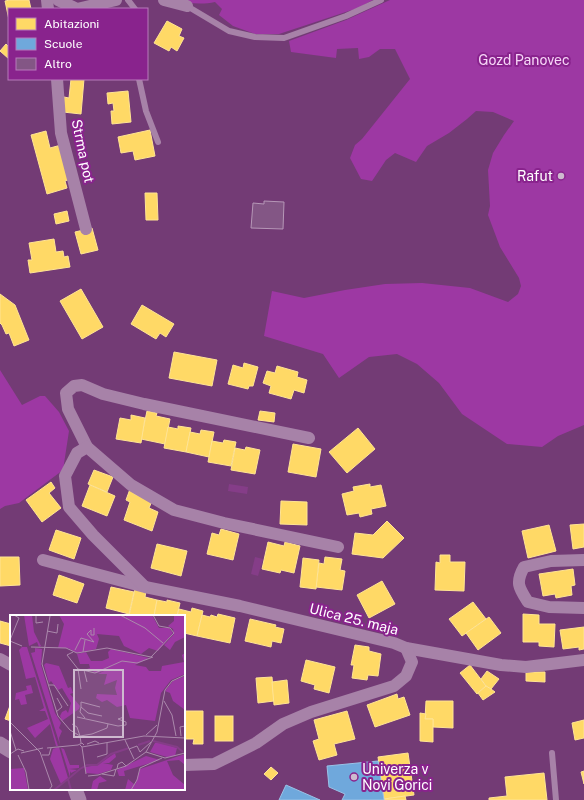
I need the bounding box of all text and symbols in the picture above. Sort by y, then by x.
legend [8,8,148,80]
text: Abitazioni [44,17,99,31]
text: Scuole [44,37,83,51]
park label: Gozd Panovec [478,52,570,68]
text: Altro [44,57,72,71]
street label: Strma pot [68,118,98,184]
place label: Rafut [517,168,553,184]
marker: Rafut [556,171,566,181]
street label: Ulica 25. maja [308,600,400,638]
inset map [10,615,185,790]
place label: Univerza v Novi Gorici [362,761,432,793]
marker: Univerza v Novi Gorici [349,772,359,782]

